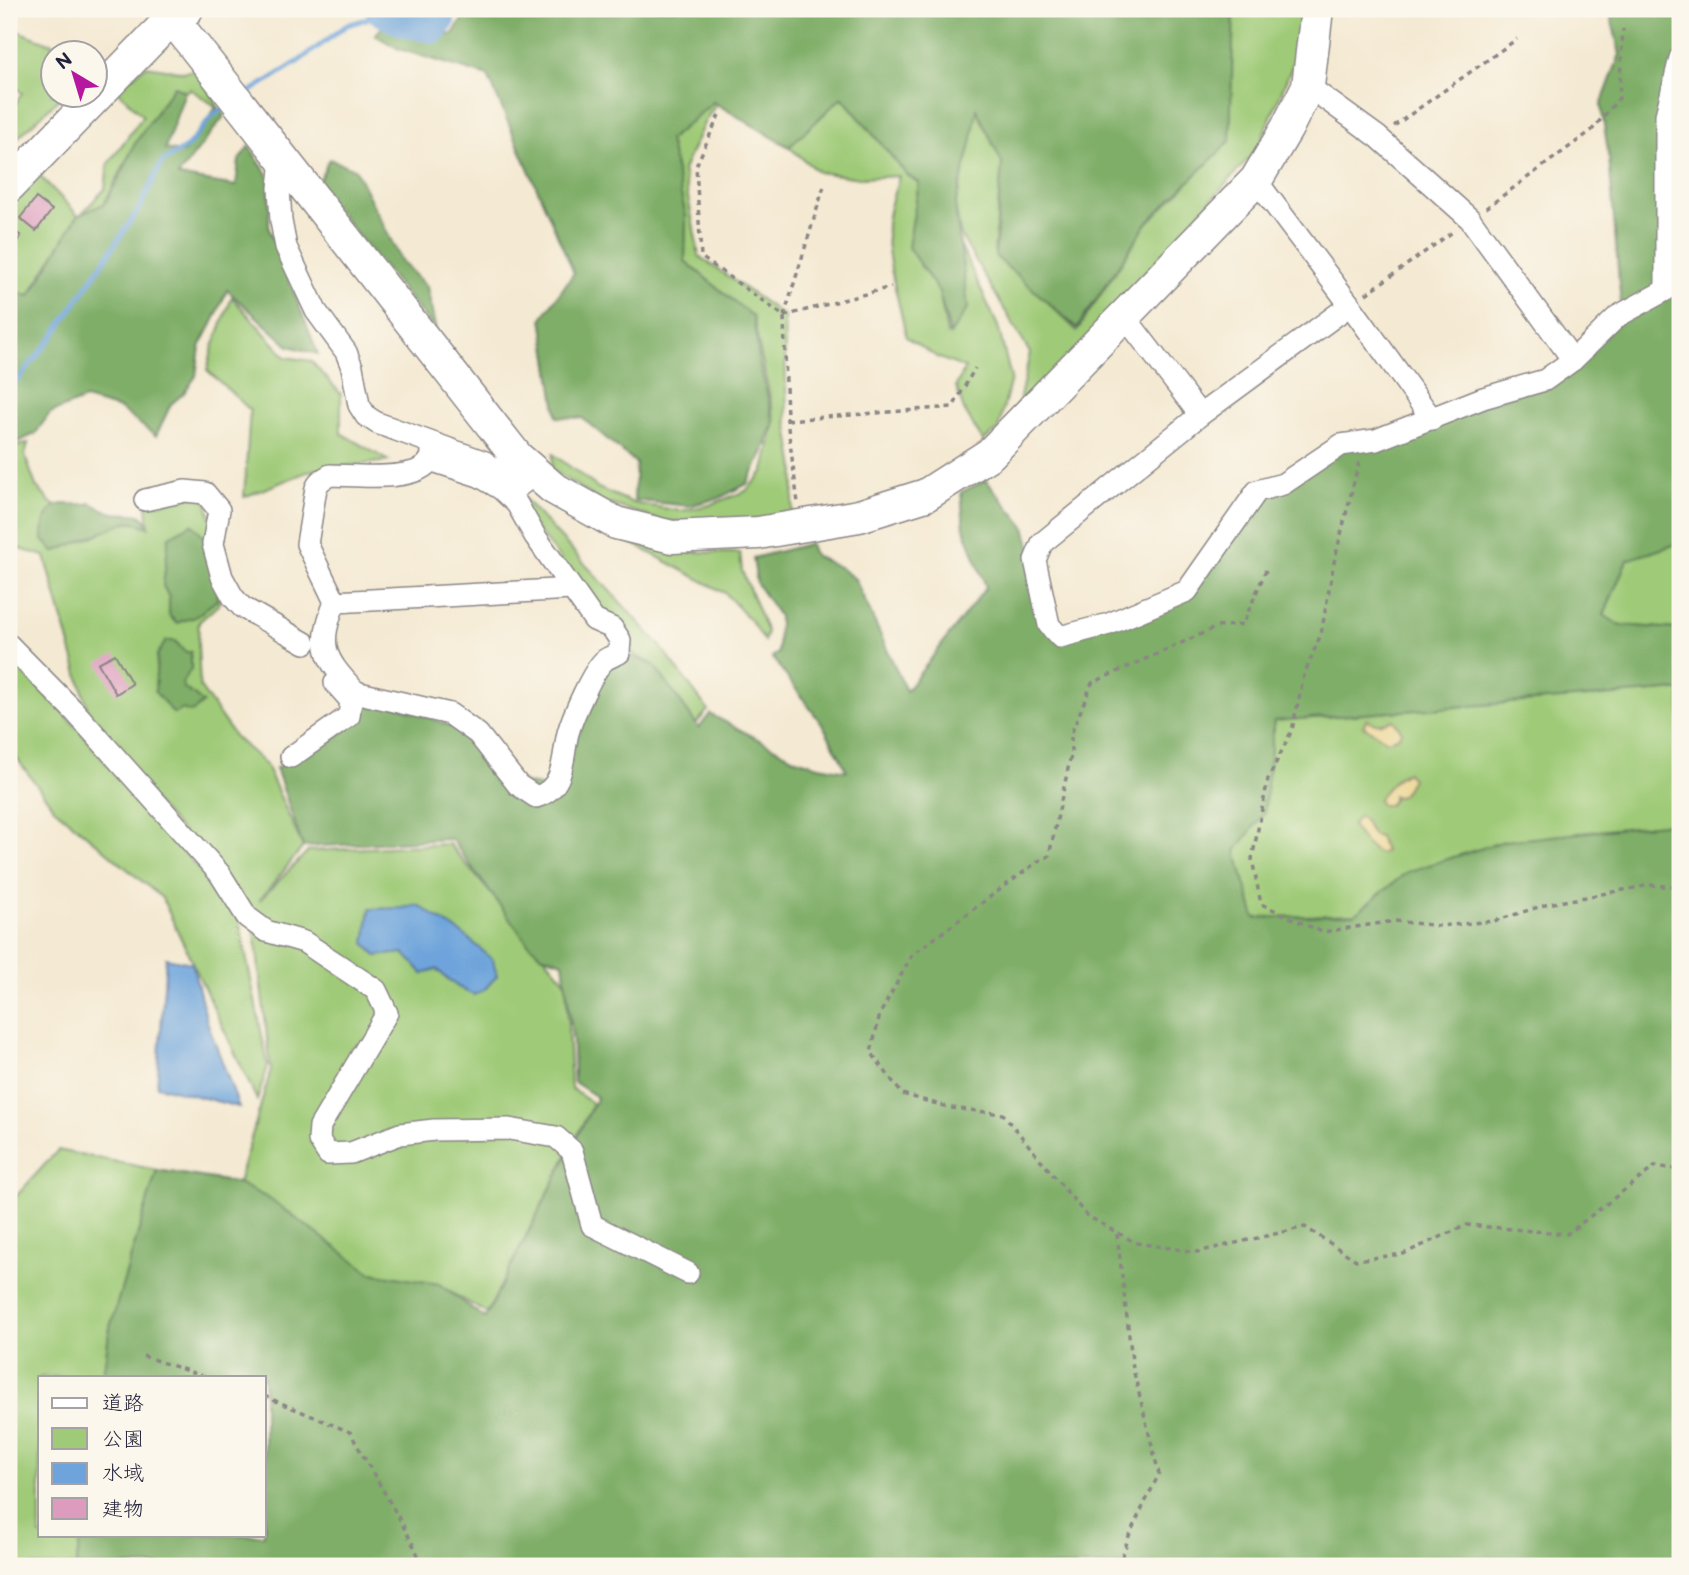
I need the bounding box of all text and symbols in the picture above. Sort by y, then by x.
north arrow [38,38,108,108]
text: N [52,48,77,75]
legend [38,1376,266,1536]
text: 道路 [102,1391,144,1416]
text: 公園 [102,1427,144,1452]
text: 水域 [102,1461,144,1486]
text: 建物 [102,1497,144,1522]

